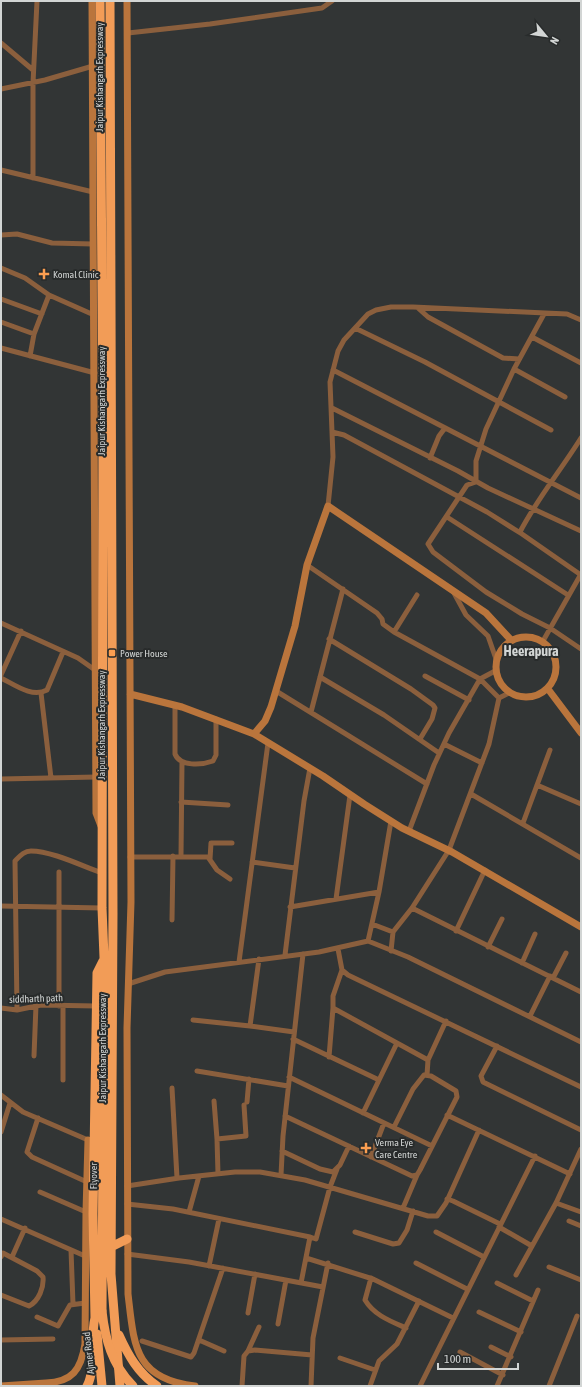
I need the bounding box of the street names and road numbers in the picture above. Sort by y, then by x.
street label: Jaipur Kishangarh Expressway [94,22,105,132]
street label: Jaipur Kishangarh Expressway [96,346,107,456]
street label: Jaipur Kishangarh Expressway [96,670,107,780]
street label: siddharth path [9,992,63,1005]
street label: Jaipur Kishangarh Expressway [97,993,108,1103]
street label: Flyover [88,1162,99,1189]
street label: Ajmer Road [81,1331,96,1375]

